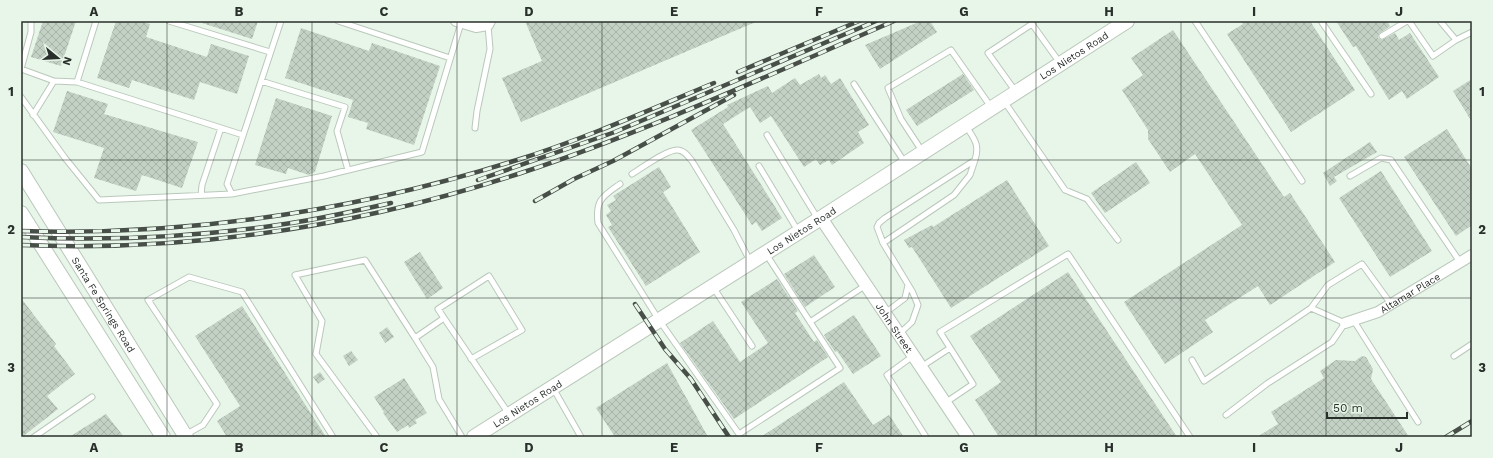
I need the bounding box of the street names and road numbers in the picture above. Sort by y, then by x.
street label: Los Nietos Road [1038,30,1110,82]
street label: Los Nietos Road [765,205,838,257]
street label: Santa Fe Springs Road [70,255,137,354]
street label: Altamar Place [1378,271,1442,315]
street label: John Street [874,301,915,356]
street label: Los Nietos Road [491,378,564,430]

